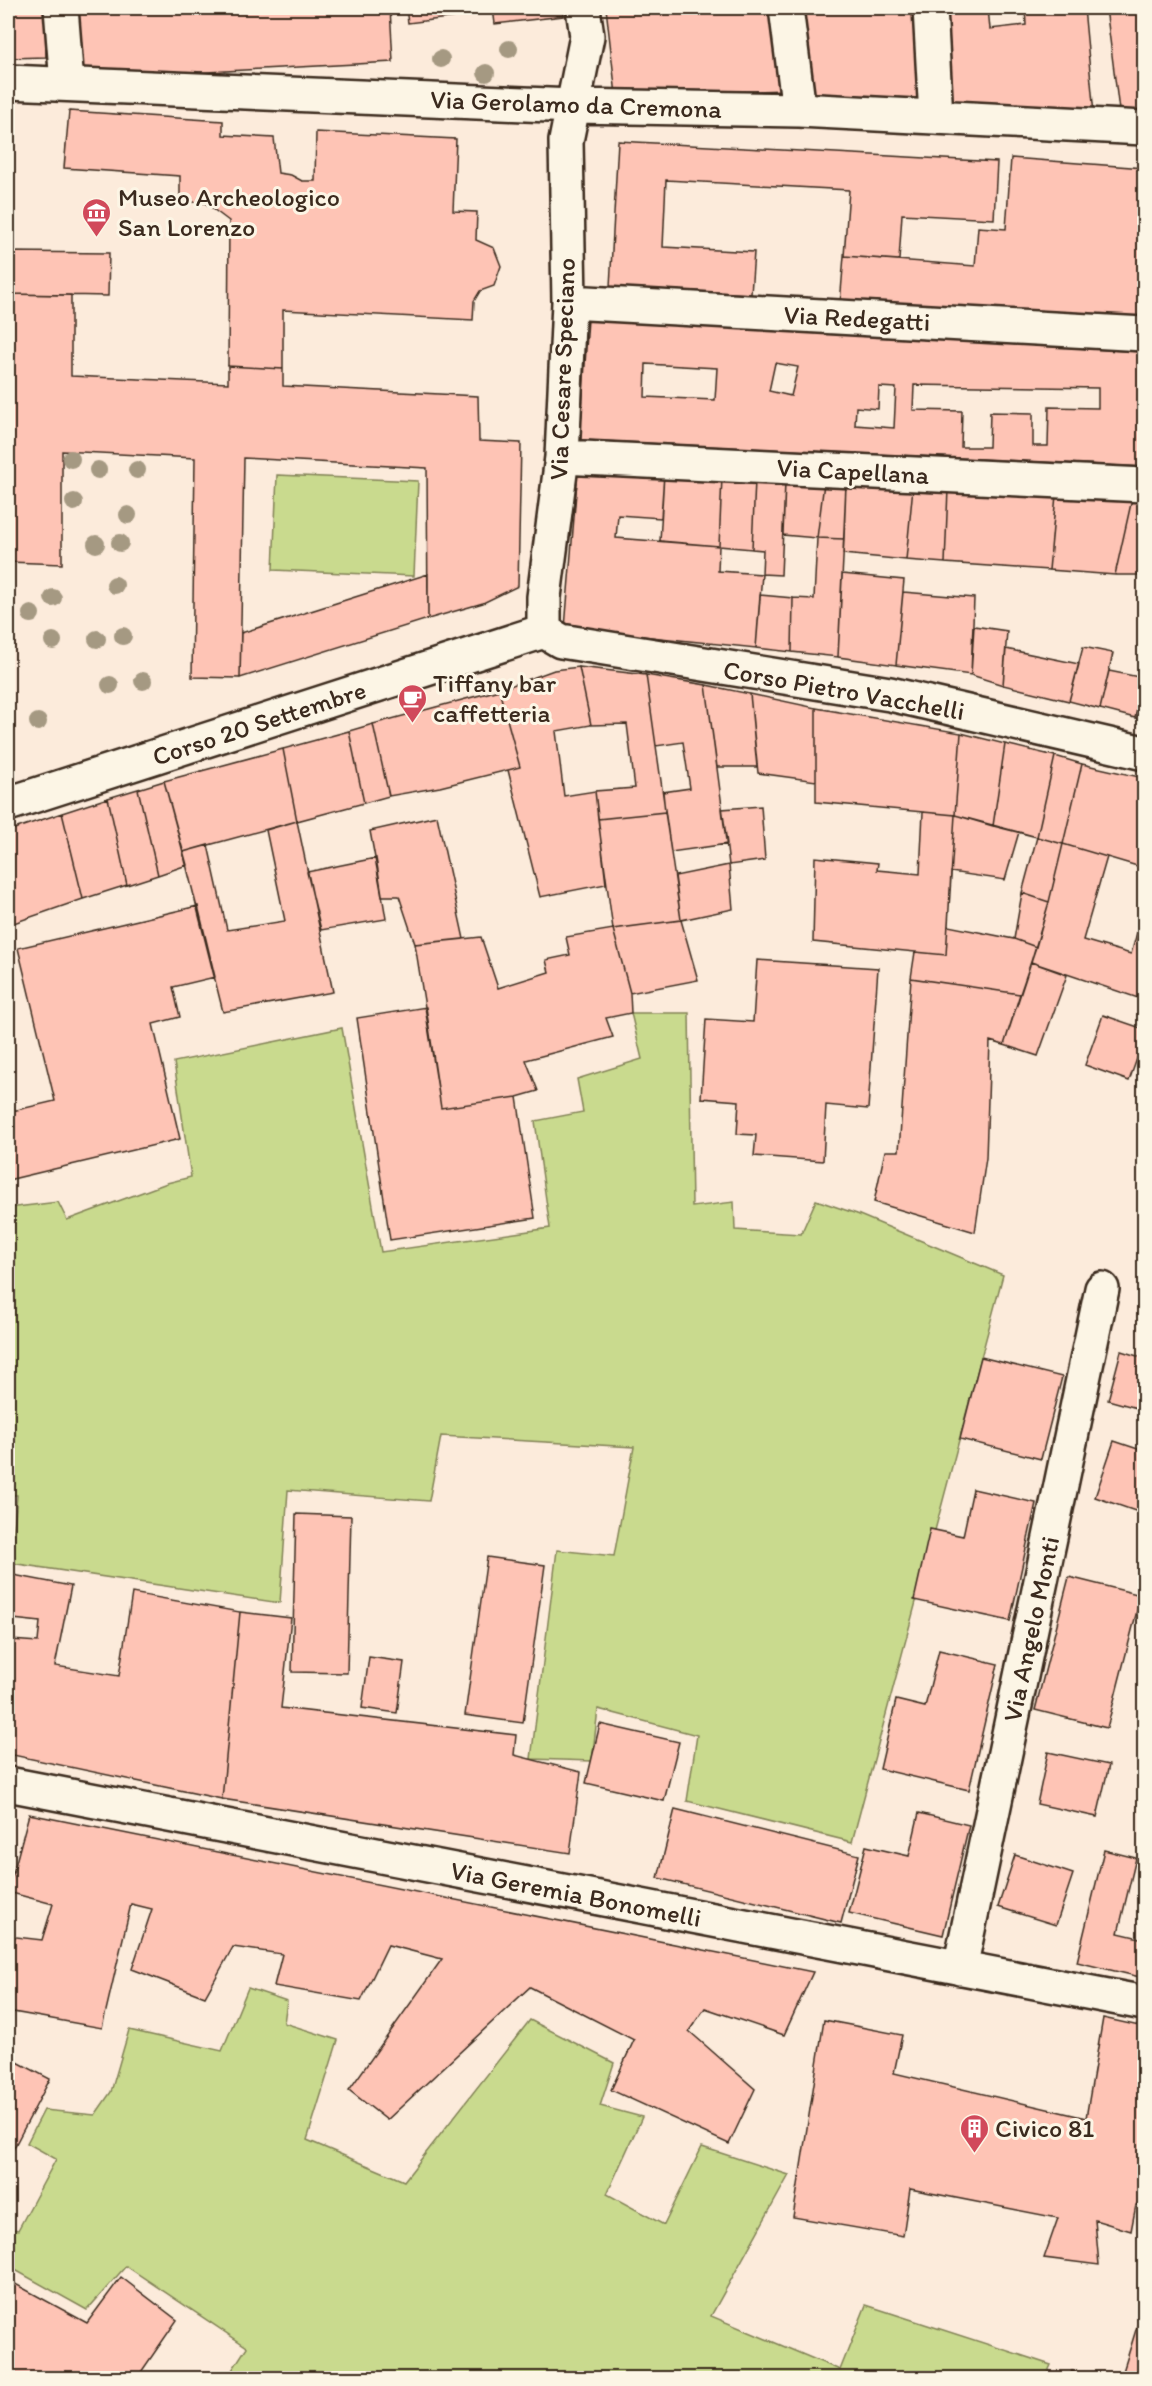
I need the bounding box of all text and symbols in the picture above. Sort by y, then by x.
street label: Via Gerolamo da Cremona [430,83,723,125]
place label: Museo Archeologico San Lorenzo [118,181,340,243]
museum icon: Museo Archeologico San Lorenzo [81,196,113,238]
street label: Via Cesare Speciano [542,257,582,481]
street label: Via Redegatti [783,298,931,338]
street label: Via Capellana [776,451,931,491]
street label: Corso Pietro Vacchelli [721,653,967,727]
place label: Tiffany bar caffetteria [433,667,557,729]
street label: Corso 20 Settembre [148,673,370,773]
cafe icon: Tiffany bar caffetteria [396,682,428,724]
street label: Via Angelo Monti [996,1533,1066,1725]
street label: Via Geremia Bonomelli [448,1854,704,1934]
building icon: Civico 81 [958,2112,990,2154]
place label: Civico 81 [995,2112,1094,2144]

